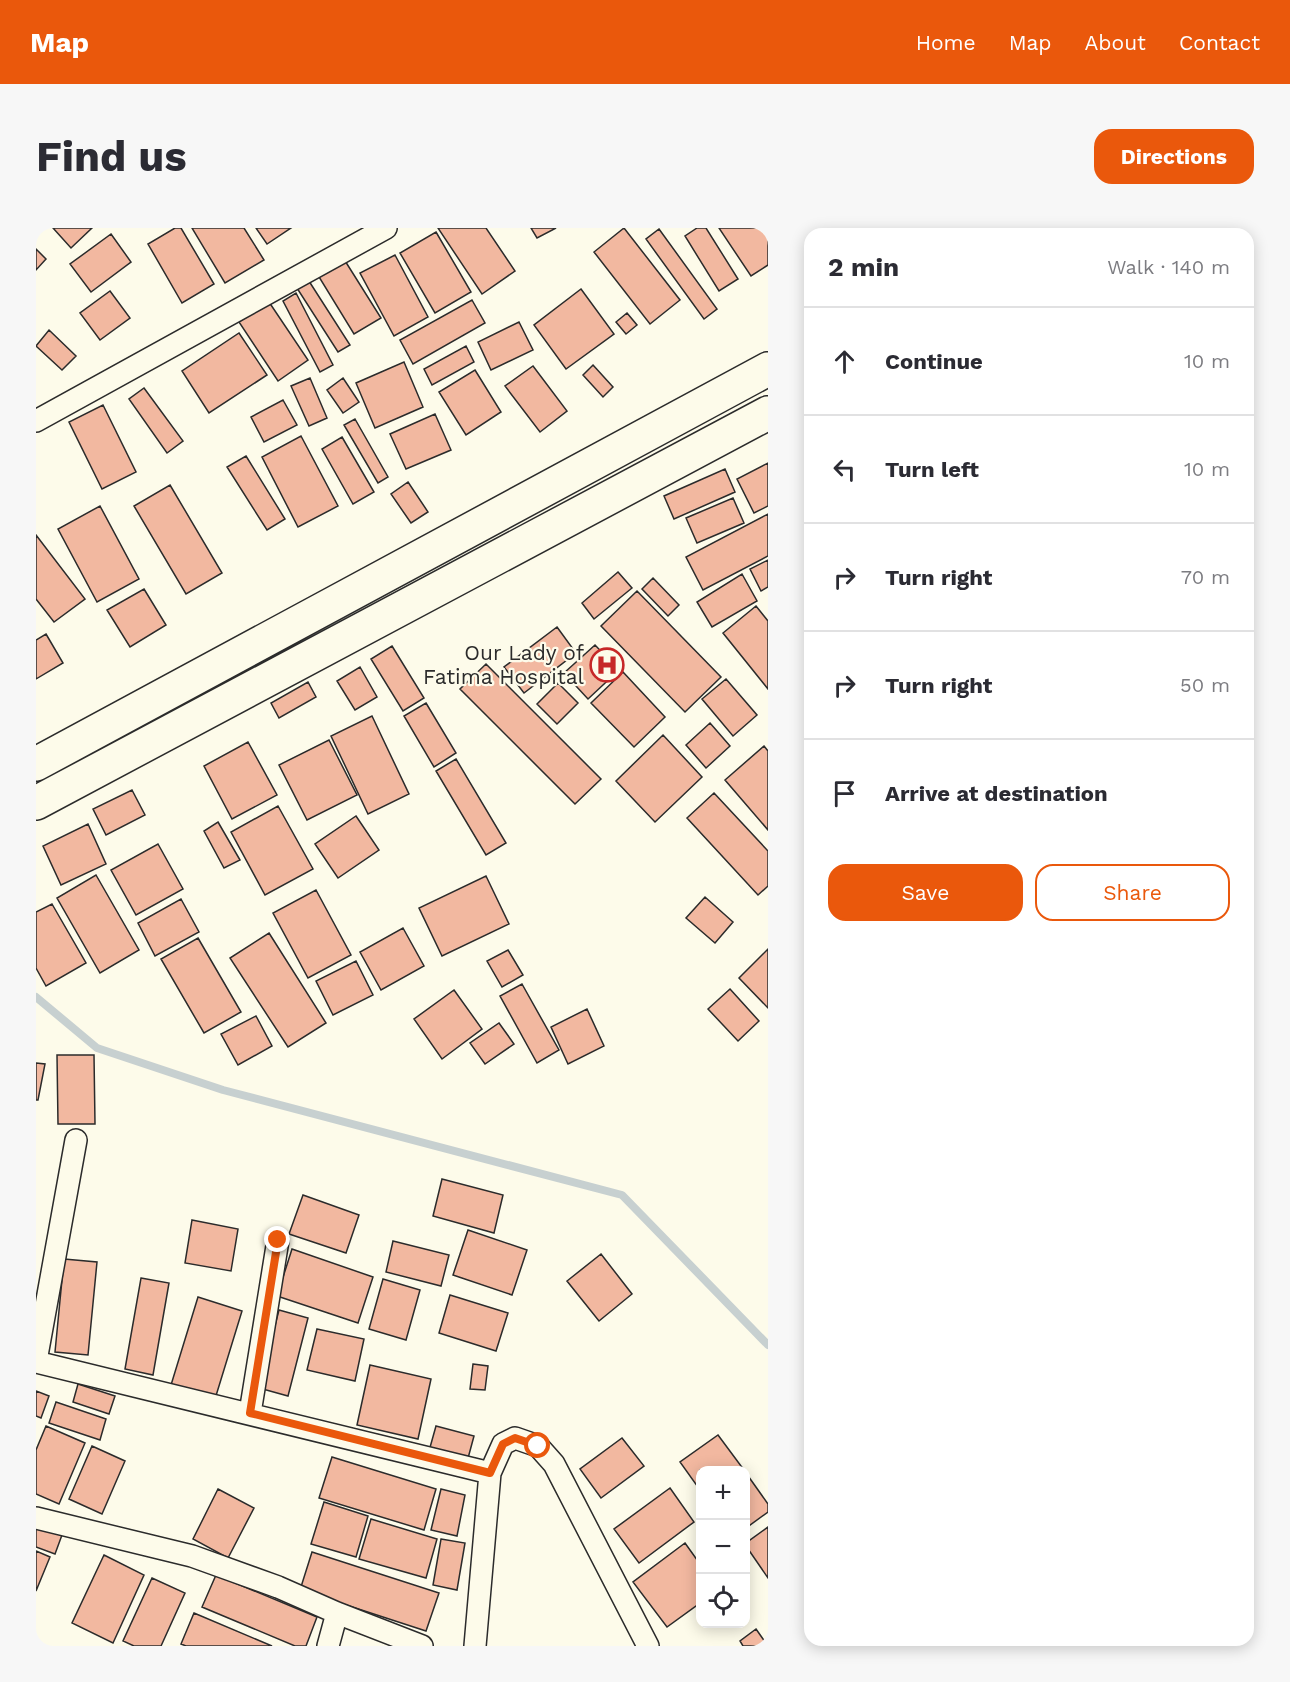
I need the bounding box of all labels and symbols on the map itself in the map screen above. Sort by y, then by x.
place label: Our Lady of Fatima Hospital [423,640,585,689]
hospital icon: Our Lady of Fatima Hospital [589,647,625,683]
route end [264,1226,290,1252]
route start [524,1432,550,1458]

